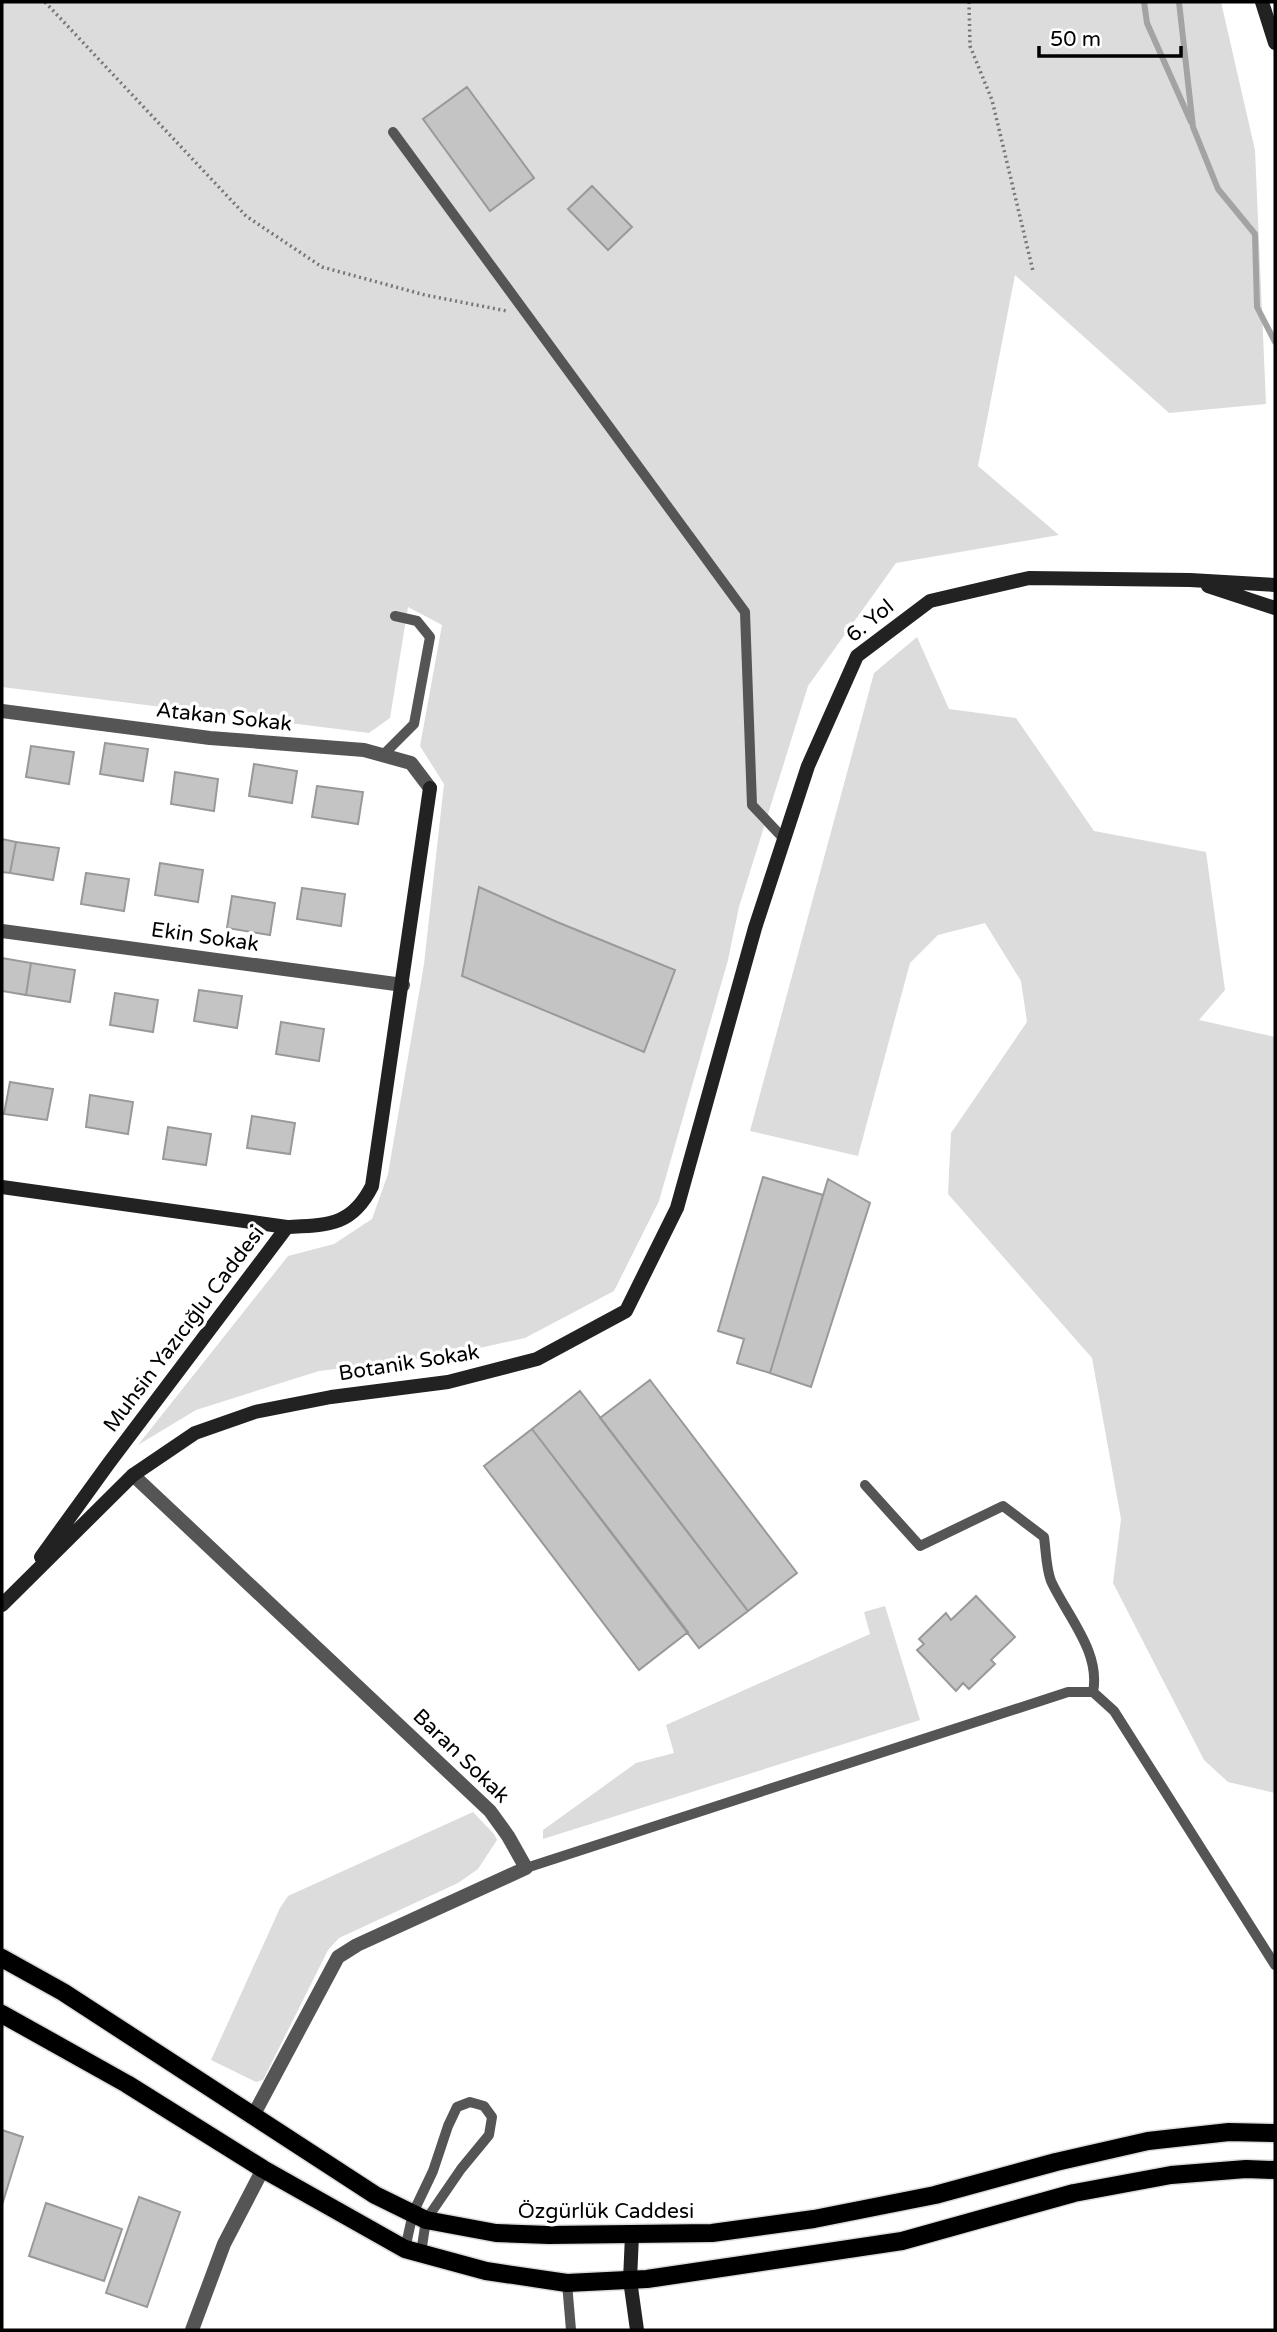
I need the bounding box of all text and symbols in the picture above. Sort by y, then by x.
scale bar [1039,14,1181,58]
text: 50 m [1050,27,1101,52]
street label: 6. Yol [841,594,899,648]
street label: Atakan Sokak [155,697,293,737]
street label: Ekin Sokak [150,917,260,957]
street label: Muhsin Yazıcığlu Caddesi [98,1221,270,1437]
street label: Botanik Sokak [337,1340,481,1386]
street label: Baran Sokak [407,1704,515,1808]
street label: Özgürlük Caddesi [518,2199,694,2224]

